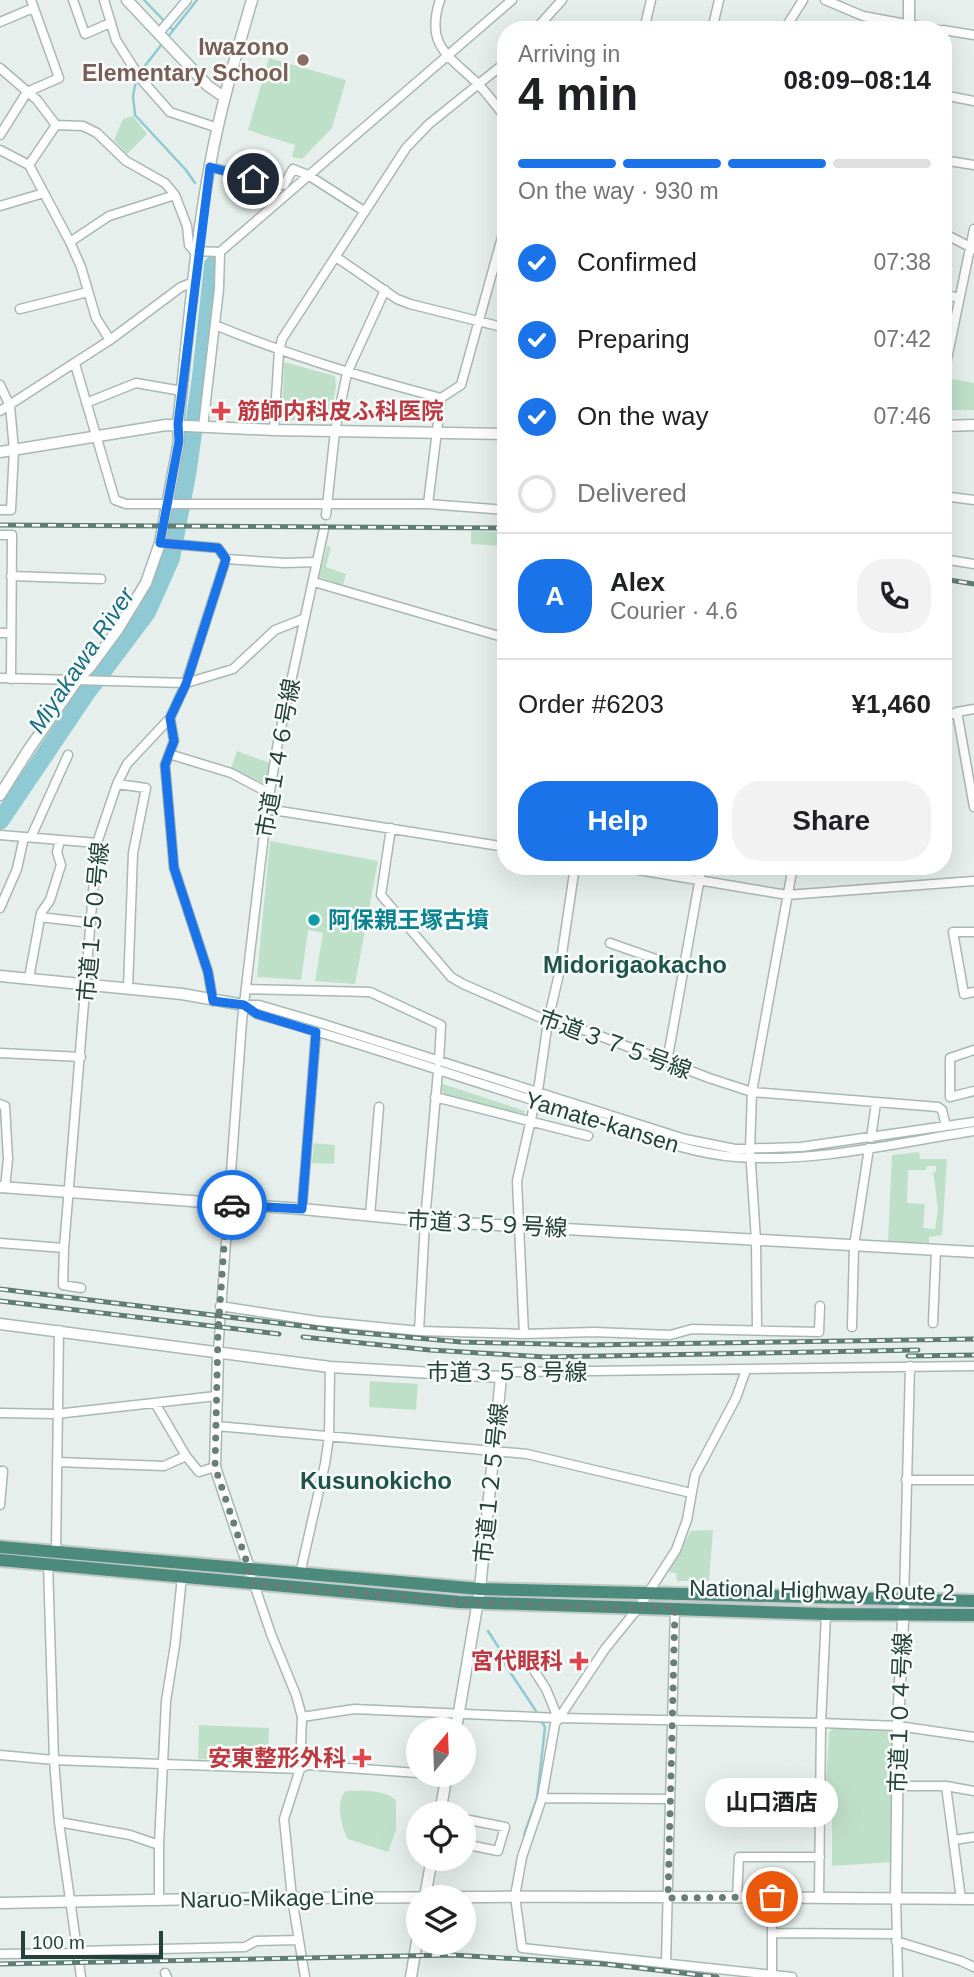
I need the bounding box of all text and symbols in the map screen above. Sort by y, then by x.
place label: Iwazono Elementary School [82,34,289,86]
text: Arriving in [518,41,620,67]
marker: Iwazono Elementary School [295,52,311,68]
text: 08:09–08:14 [784,65,931,95]
text: 4 min [518,68,638,120]
pin [223,149,283,209]
icon: home [234,160,272,198]
text: On the way · 930 m [518,178,719,204]
icon: check [518,244,556,282]
text: Confirmed [577,247,697,277]
text: 07:38 [873,249,931,275]
icon: check [518,321,556,359]
text: Preparing [577,324,690,354]
text: 07:42 [873,326,931,352]
place label: 筋師内科皮ふ科医院 [237,398,444,424]
icon: check [518,398,556,436]
marker: 筋師内科皮ふ科医院 [211,401,231,421]
text: On the way [577,401,709,431]
text: 07:46 [873,403,931,429]
text: Delivered [577,478,687,508]
button: phone [857,559,931,633]
text: Alex [610,567,665,597]
water label: Miyakawa River [22,581,140,738]
text: A [546,581,564,611]
text: Courier · 4.6 [610,598,738,624]
street label: 市道１４６号線 [251,676,305,840]
text: Order #6203 [518,689,664,719]
text: ¥1,460 [851,689,931,719]
button: Help [518,781,718,861]
button: Share [732,781,931,861]
street label: 市道１５０号線 [73,841,113,1003]
place label: 阿保親王塚古墳 [328,907,489,933]
marker: 阿保親王塚古墳 [306,912,322,928]
district label: Midorigaokacho [543,951,727,978]
street label: 市道３７５号線 [535,1004,695,1084]
street label: Yamate-kansen [522,1086,682,1158]
courier [197,1170,267,1240]
icon: car [213,1186,251,1224]
street label: 市道３５９号線 [406,1207,568,1241]
street label: 市道３５８号線 [427,1359,588,1385]
street label: 市道１２５号線 [470,1402,512,1564]
district label: Kusunokicho [300,1467,452,1494]
street label: National Highway Route 2 [689,1575,955,1605]
street label: 市道１０４号線 [884,1632,916,1794]
place label: 宮代眼科 [471,1648,563,1674]
marker: 宮代眼科 [569,1651,589,1671]
north arrow [406,1717,476,1787]
map controls [406,1717,476,1955]
place label: 安東整形外科 [208,1745,346,1771]
marker: 安東整形外科 [352,1748,372,1768]
callout: 山口酒店 [706,1778,838,1827]
text: 山口酒店 [726,1789,818,1815]
button: locate [406,1801,476,1871]
pin [742,1867,802,1927]
icon: bag [753,1878,791,1916]
street label: Naruo-Mikage Line [180,1883,374,1913]
button: layers [406,1885,476,1955]
scale bar [21,1928,163,1960]
text: 100 m [32,1932,85,1953]

